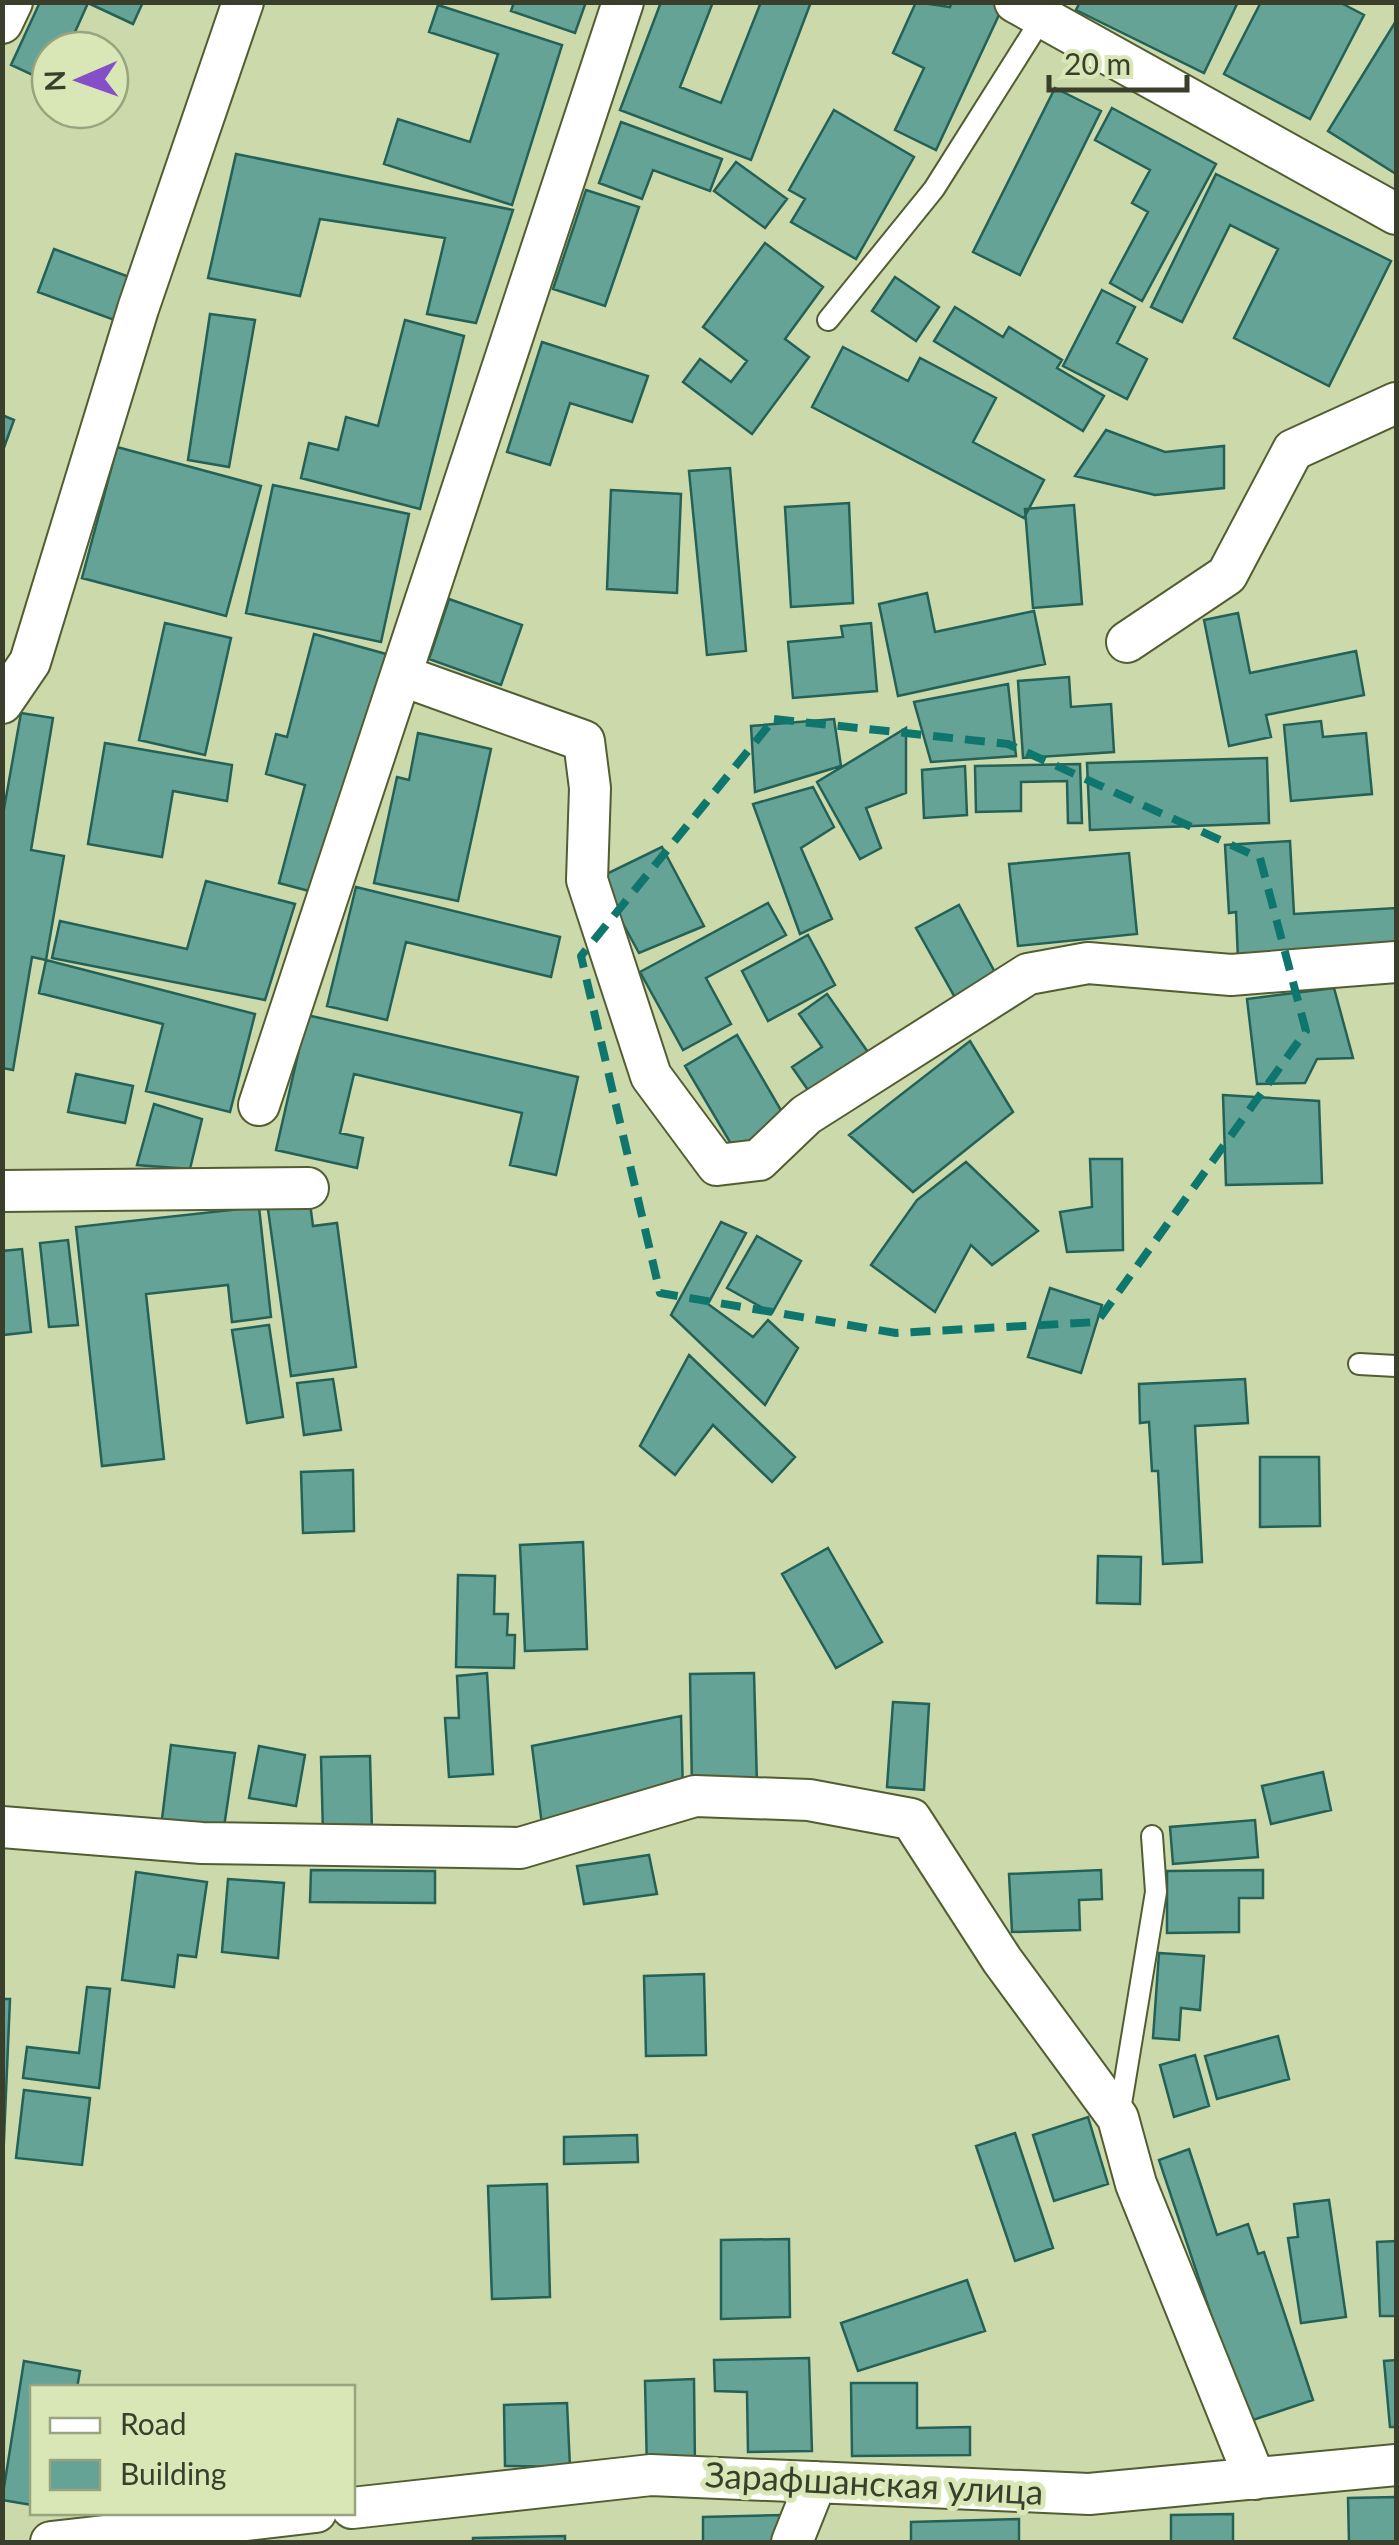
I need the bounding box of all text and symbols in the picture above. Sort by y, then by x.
north arrow [30,30,130,130]
scale bar [1049,30,1186,92]
text: 20 m [1064,45,1131,81]
text: N [37,70,71,92]
legend [30,2385,355,2515]
text: Road [120,2405,187,2441]
street label: Зарафшанская улица [704,2452,1044,2512]
text: Building [120,2455,226,2491]

